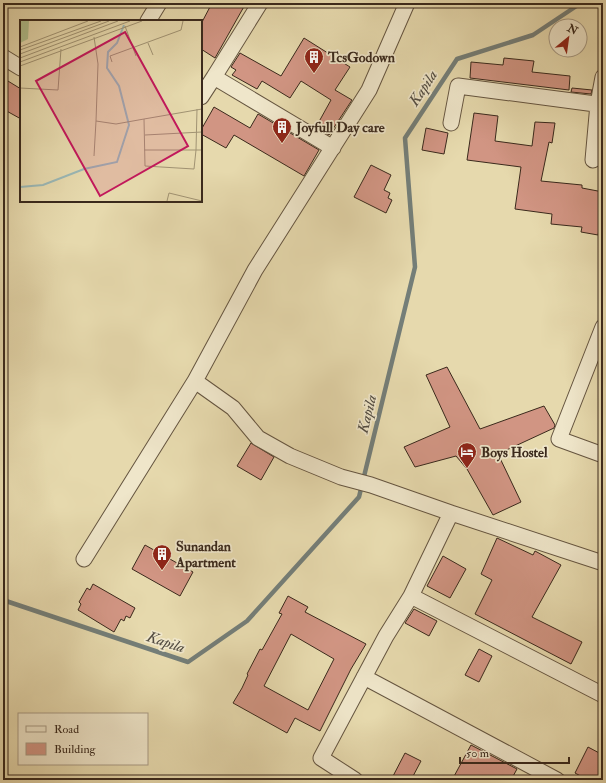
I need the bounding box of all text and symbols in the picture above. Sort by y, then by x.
north arrow [548,18,588,58]
inset map [20,20,202,202]
text: N [564,21,581,38]
building icon: TcsGodown [303,46,325,74]
place label: TcsGodown [327,49,396,66]
water label: Kapila [404,67,442,111]
building icon: Joyfull Day care [271,116,293,144]
place label: Joyfull Day care [295,119,385,137]
water label: Kapila [353,393,381,436]
hotel icon: Boys Hostel [456,441,478,469]
place label: Boys Hostel [481,444,548,462]
place label: Sunandan Apartment [175,538,236,572]
building icon: Sunandan Apartment [151,543,173,571]
water label: Kapila [143,627,187,658]
legend [18,713,148,765]
text: Road [54,722,79,737]
scale bar [460,739,569,765]
text: Building [54,742,97,757]
text: 50 m [466,746,490,761]

